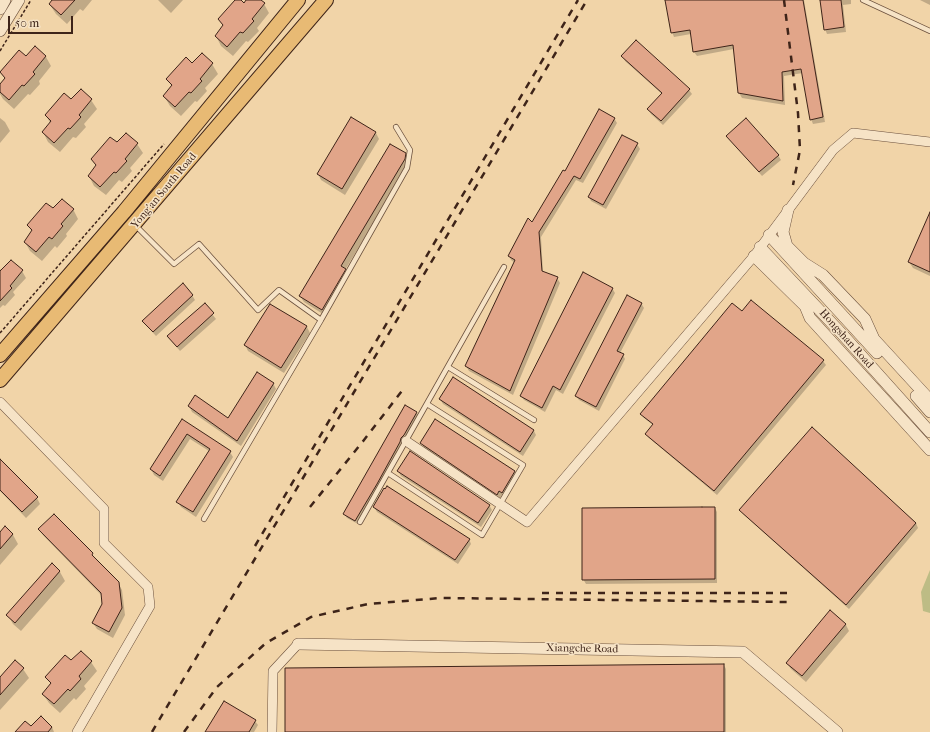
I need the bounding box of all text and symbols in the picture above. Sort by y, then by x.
scale bar [10,8,75,34]
text: 50 m [15,16,39,30]
street label: Yong'an South Road [129,151,199,231]
street label: Hongshan Road [816,307,876,371]
street label: Xiangche Road [546,642,618,656]

